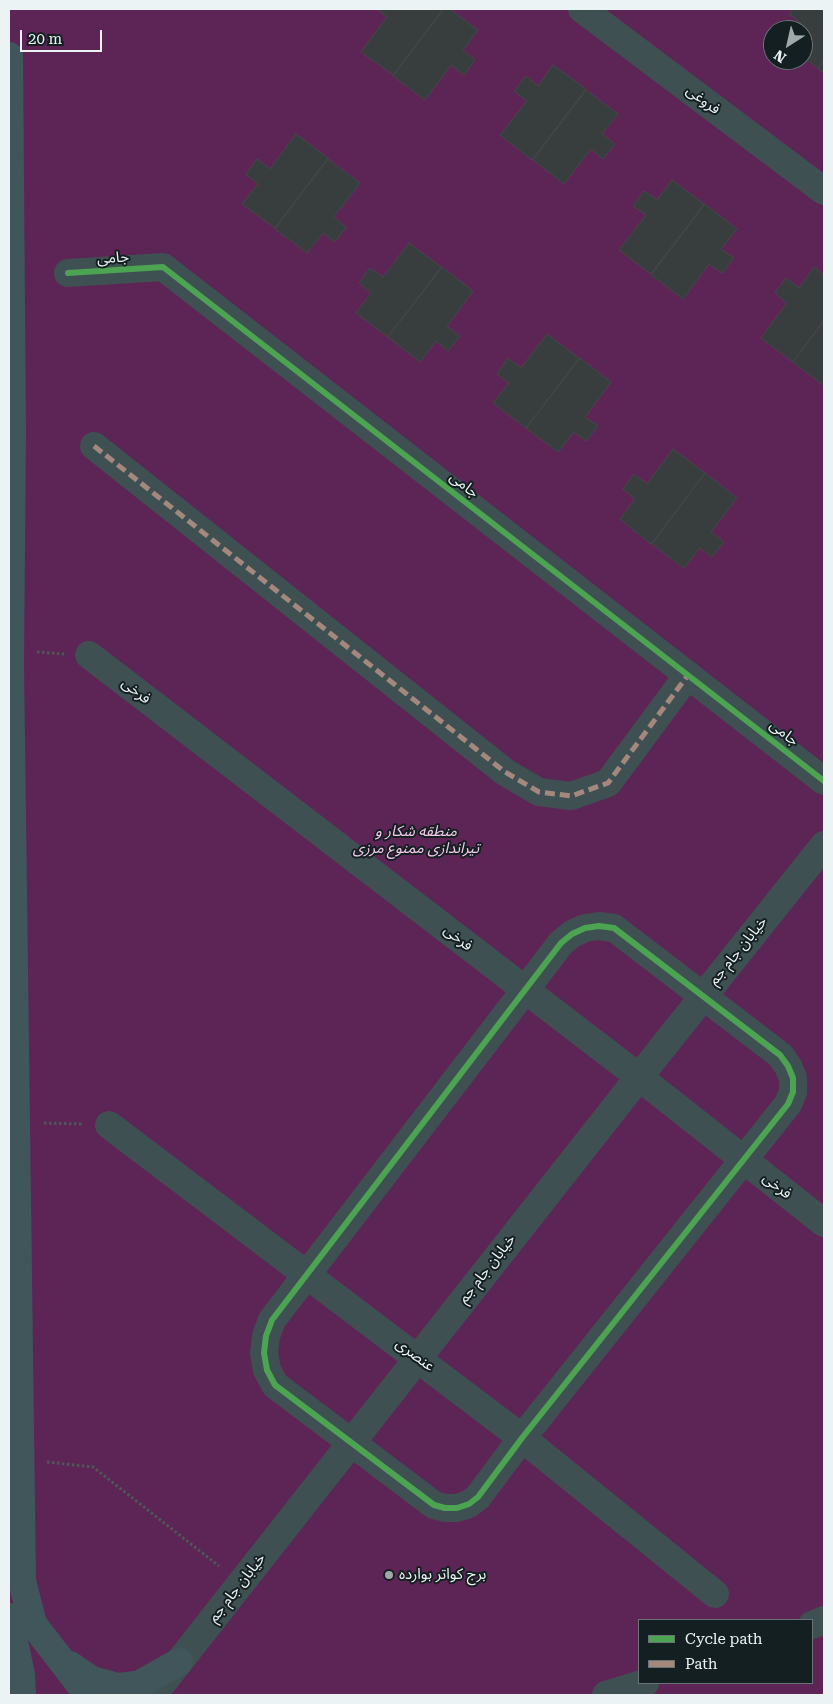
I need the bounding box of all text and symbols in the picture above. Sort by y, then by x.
scale bar [22,20,105,52]
north arrow [763,20,813,70]
text: 20 m [28,30,62,48]
text: N [771,47,789,66]
street label: فروغی [682,81,724,119]
street label: جامی [96,248,130,268]
street label: جامی [446,468,482,502]
street label: فرخی [118,674,154,708]
street label: جامی [766,716,802,750]
park label: منطقه شکار و تیراندازی ممنوع مرزی [353,823,479,858]
street label: خیابان جام جم [705,913,771,989]
street label: فرخی [440,921,476,955]
street label: فرخی [759,1169,795,1203]
street label: خیابان جام جم [454,1231,520,1307]
street label: عنصری [392,1334,438,1376]
street label: خیابان جام جم [204,1550,270,1626]
place label: برج کواتر بوارده [399,1566,486,1584]
marker: برج کواتر بوارده [383,1569,395,1581]
legend [638,1619,813,1684]
text: Cycle path [685,1630,762,1648]
text: Path [685,1655,718,1673]

